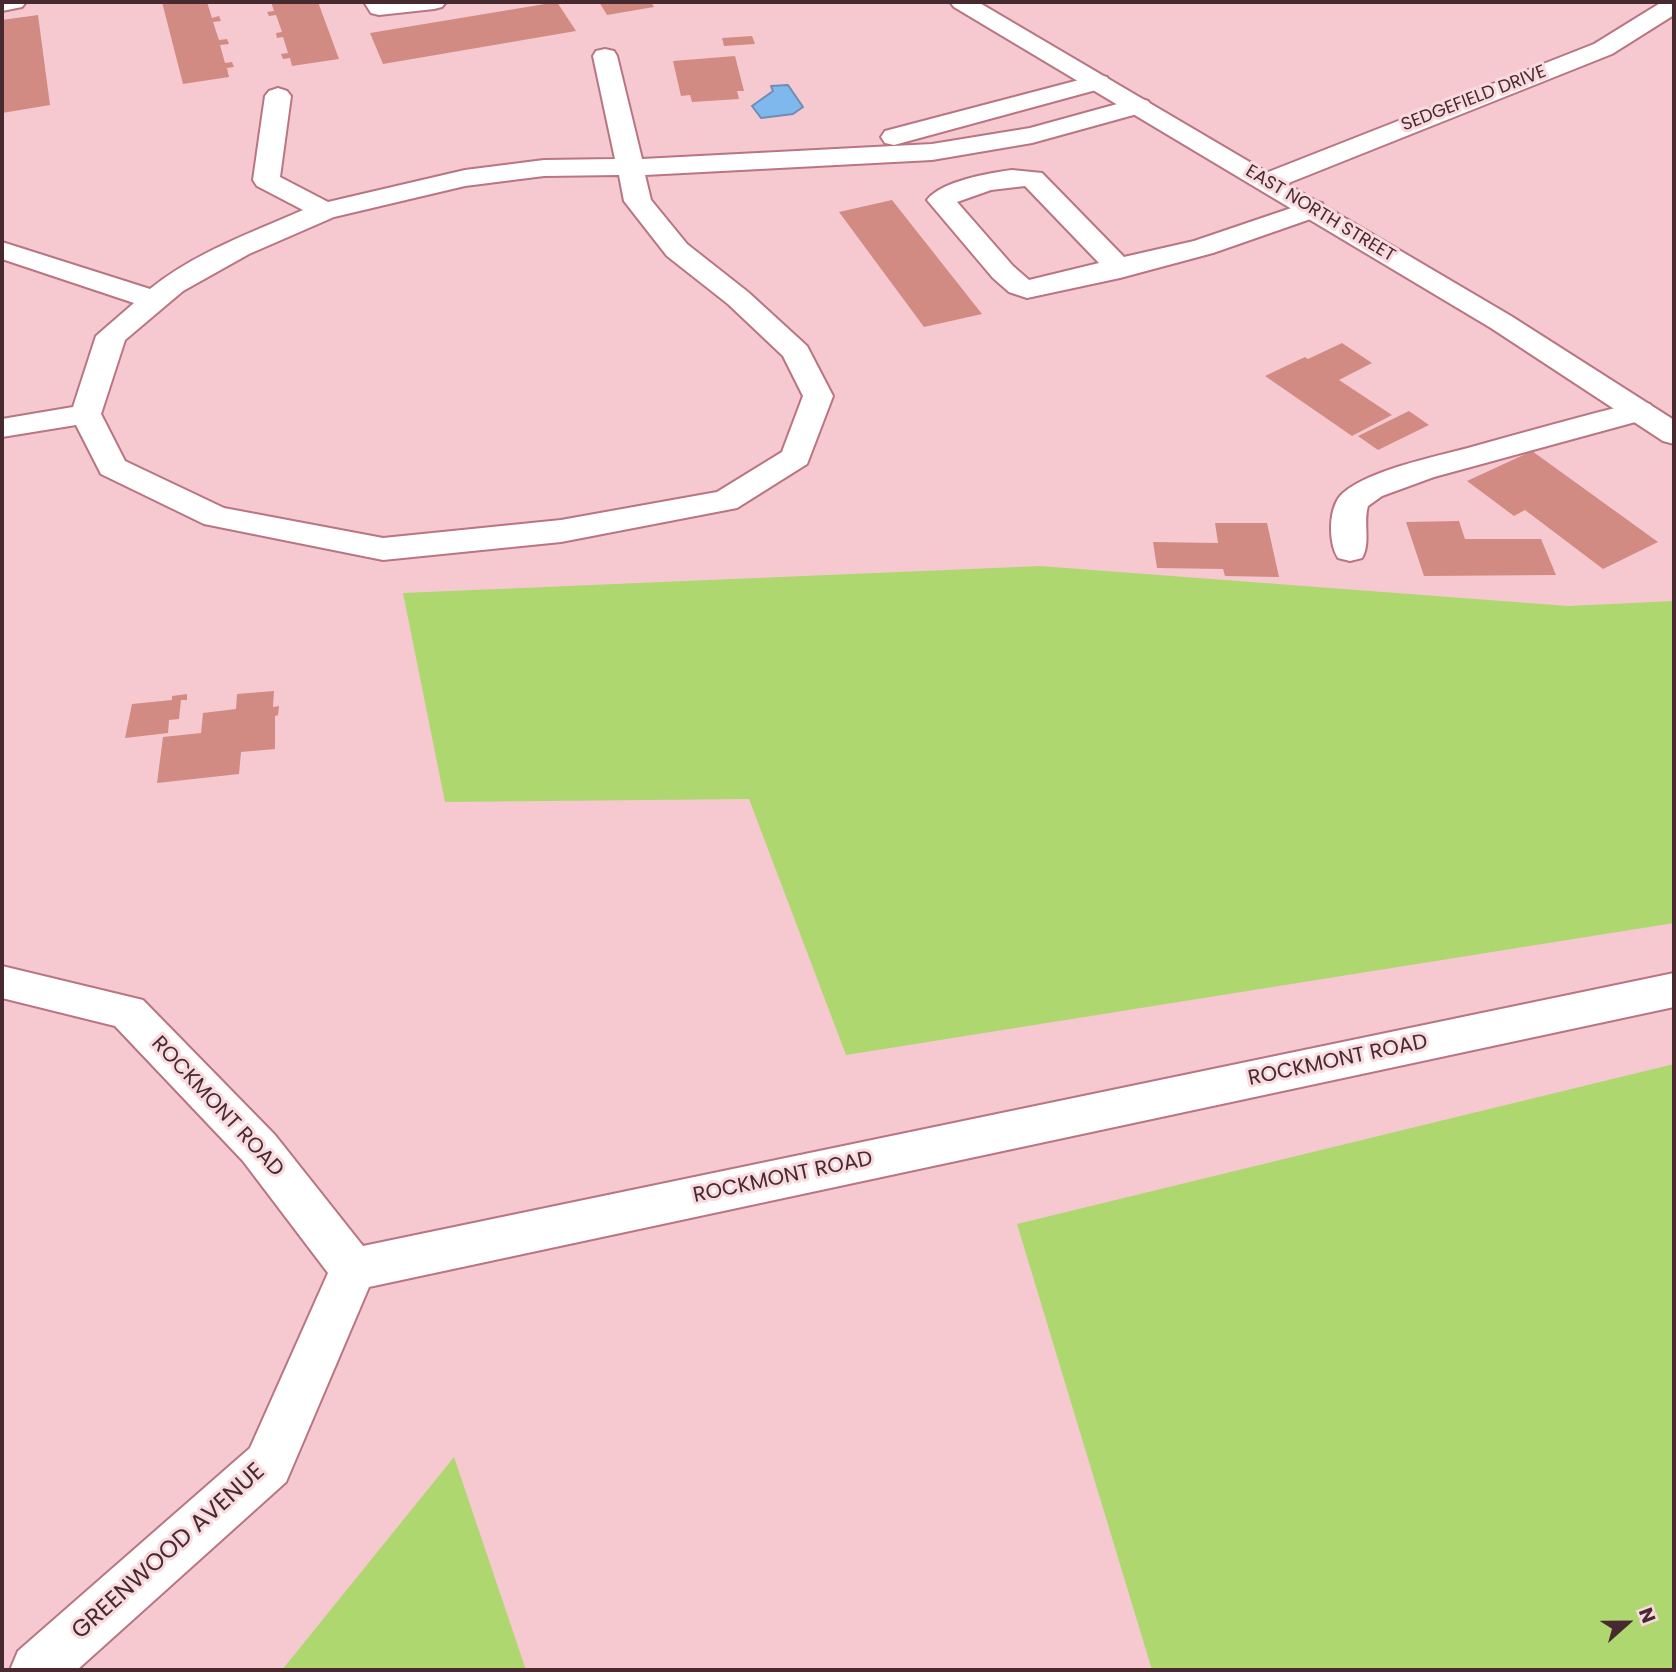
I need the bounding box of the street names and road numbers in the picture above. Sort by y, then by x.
street label: SEDGEFIELD DRIVE [1399,61,1549,137]
street label: EAST NORTH STREET [1241,161,1399,267]
street label: ROCKMONT ROAD [1246,1030,1430,1092]
street label: ROCKMONT ROAD [145,1032,289,1182]
street label: ROCKMONT ROAD [691,1147,875,1209]
street label: GREENWOOD AVENUE [67,1458,271,1646]

